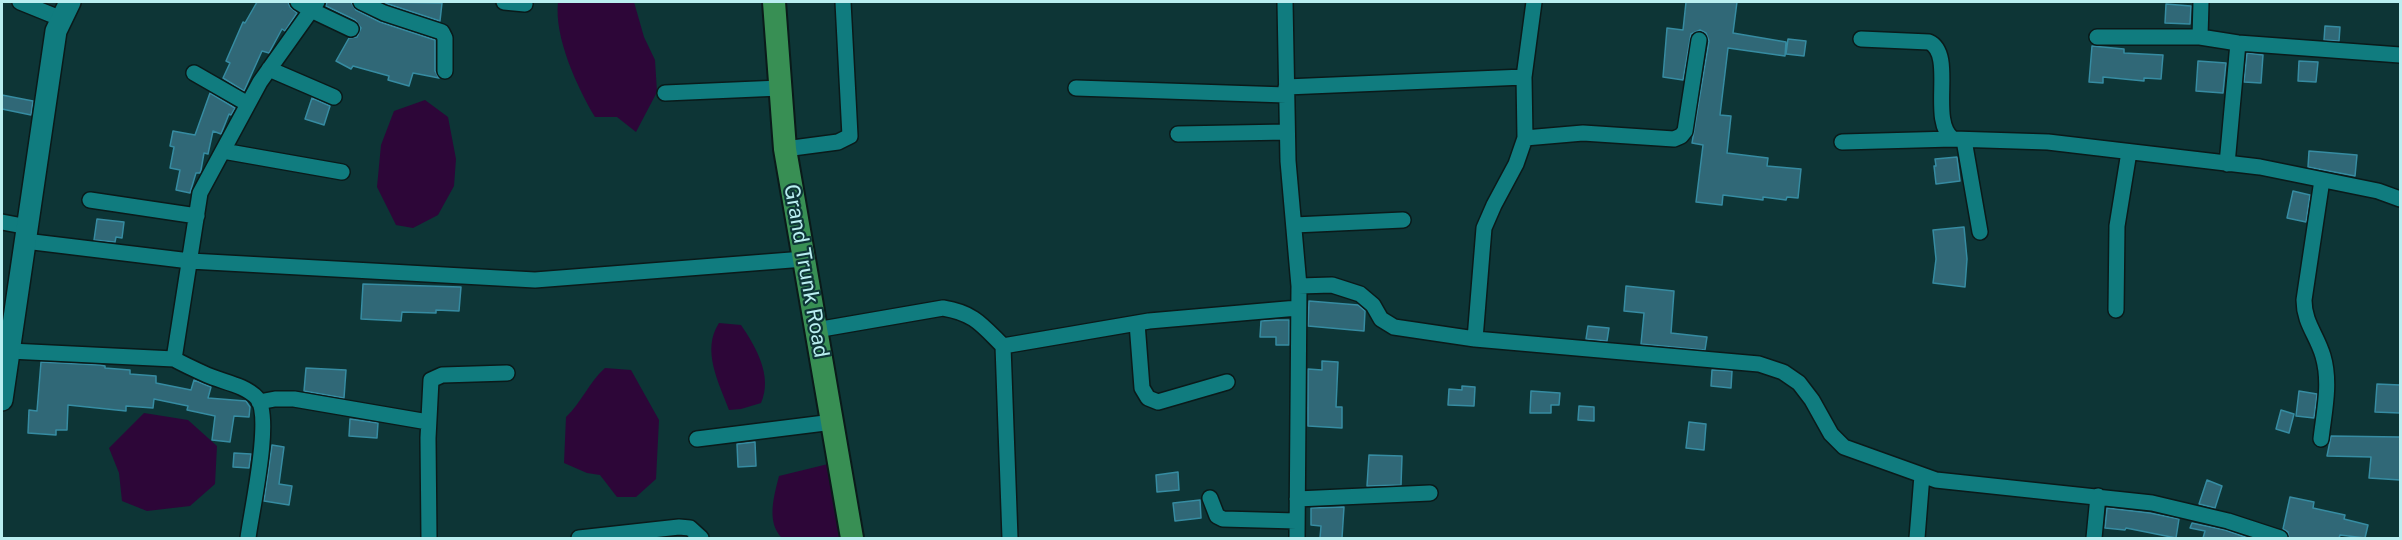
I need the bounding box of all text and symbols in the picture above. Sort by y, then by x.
street label: Grand Trunk Road [778,182,834,360]

